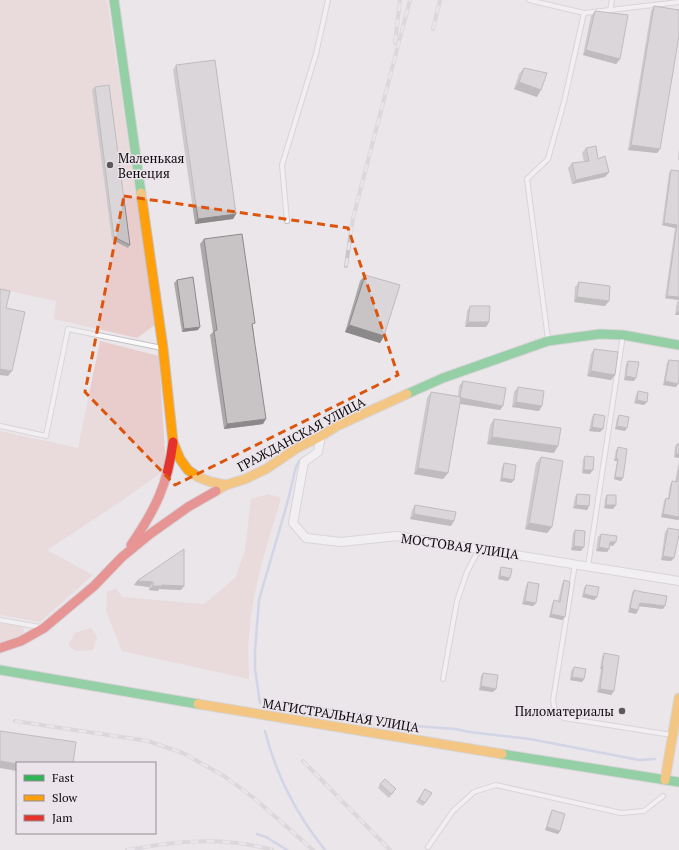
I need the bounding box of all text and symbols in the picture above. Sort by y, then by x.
place label: Маленькая Венеция [118,149,185,182]
marker: Маленькая Венеция [105,160,115,170]
street label: ГРАЖДАНСКАЯ УЛИЦА [234,393,368,475]
street label: МОСТОВАЯ УЛИЦА [400,529,520,563]
street label: МАГИСТРАЛЬНАЯ УЛИЦА [261,694,421,736]
place label: Пиломатериалы [515,702,614,720]
marker: Пиломатериалы [617,706,627,716]
legend [16,762,156,834]
text: Fast [52,770,75,785]
text: Slow [52,790,78,805]
text: Jam [52,810,73,825]

